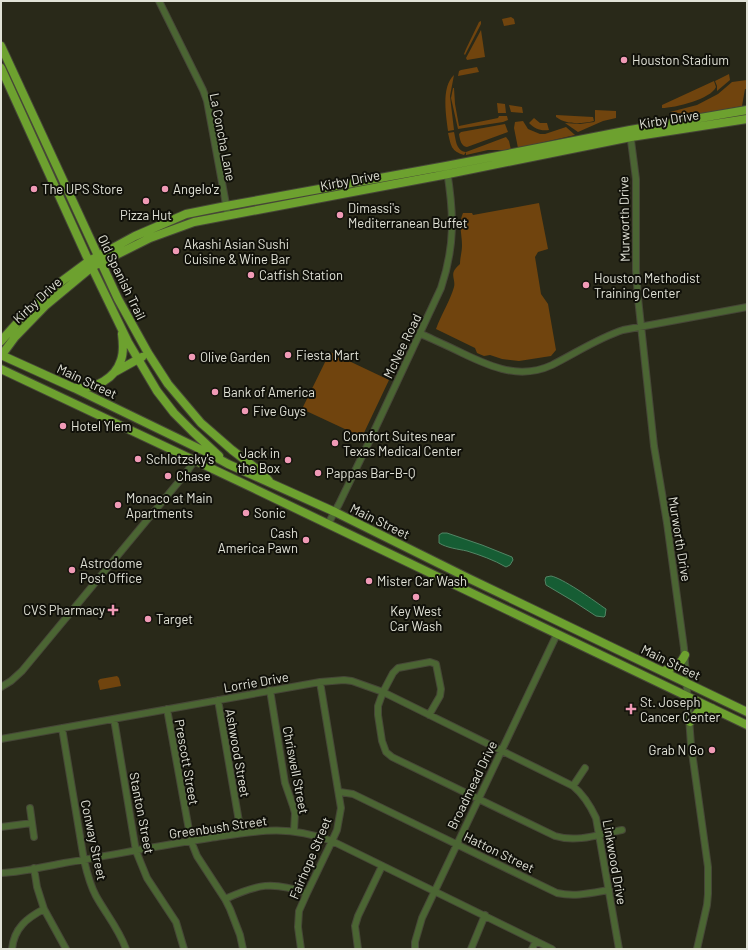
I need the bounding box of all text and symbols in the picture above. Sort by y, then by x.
place label: Houston Stadium [632,52,729,68]
marker: Houston Stadium [619,55,629,65]
street label: La Concha Lane [207,92,239,182]
street label: Kirby Drive [638,106,700,132]
street label: Kirby Drive [319,166,381,194]
street label: Murworth Drive [615,176,633,262]
place label: The UPS Store [42,181,123,197]
place label: Angelo'z [173,181,219,197]
marker: The UPS Store [29,184,39,194]
marker: Angelo'z [160,184,170,194]
marker: Pizza Hut [141,196,151,206]
place label: Dimassi's Mediterranean Buffet [348,200,467,231]
place label: Pizza Hut [120,207,172,223]
marker: Dimassi's Mediterranean Buffet [335,210,345,220]
street label: Old Spanish Trail [94,232,150,322]
place label: Akashi Asian Sushi Cuisine & Wine Bar [184,236,290,267]
marker: Akashi Asian Sushi Cuisine & Wine Bar [171,246,181,256]
place label: Catfish Station [259,267,343,283]
marker: Catfish Station [246,270,256,280]
place label: Houston Methodist Training Center [594,270,700,301]
street label: Kirby Drive [9,273,65,326]
marker: Houston Methodist Training Center [581,280,591,290]
street label: McNee Road [379,311,425,381]
place label: Fiesta Mart [296,347,359,363]
place label: Olive Garden [200,349,270,365]
marker: Fiesta Mart [283,350,293,360]
marker: Olive Garden [187,352,197,362]
street label: Main Street [54,360,120,402]
place label: Bank of America [223,384,315,400]
marker: Bank of America [210,387,220,397]
place label: Five Guys [253,403,306,419]
marker: Five Guys [240,406,250,416]
place label: Hotel Ylem [71,418,132,434]
marker: Hotel Ylem [58,421,68,431]
place label: Comfort Suites near Texas Medical Center [343,428,462,459]
marker: Comfort Suites near Texas Medical Center [330,438,340,448]
place label: Jack in the Box [238,445,280,476]
place label: Schlotzsky's [146,451,214,467]
marker: Schlotzsky's [133,454,143,464]
marker: Jack in the Box [283,455,293,465]
place label: Pappas Bar-B-Q [326,465,415,481]
place label: Chase [176,468,211,484]
marker: Pappas Bar-B-Q [313,468,323,478]
marker: Chase [163,471,173,481]
place label: Monaco at Main Apartments [126,490,213,521]
street label: Murworth Drive [665,495,695,583]
marker: Monaco at Main Apartments [113,500,123,510]
street label: Main Street [348,500,412,542]
place label: Sonic [254,505,286,521]
marker: Sonic [241,508,251,518]
place label: Cash America Pawn [218,525,298,556]
marker: Cash America Pawn [301,535,311,545]
place label: Astrodome Post Office [80,555,142,586]
marker: Astrodome Post Office [67,565,77,575]
place label: Mister Car Wash [377,573,467,589]
marker: Mister Car Wash [364,576,374,586]
marker: Key West Car Wash [411,592,421,602]
place label: CVS Pharmacy [23,602,105,618]
place label: Key West Car Wash [390,603,442,634]
marker: CVS Pharmacy [108,605,118,615]
place label: Target [156,611,193,627]
marker: Target [143,614,153,624]
street label: Main Street [639,641,703,683]
street label: Lorrie Drive [222,668,290,696]
place label: St. Joseph Cancer Center [640,694,721,725]
marker: St. Joseph Cancer Center [625,703,637,715]
street label: Ashwood Street [222,708,254,798]
street label: Prescott Street [172,718,202,806]
street label: Chriswell Street [280,725,312,815]
street label: Broadmead Drive [444,738,500,832]
place label: Grab N Go [649,742,704,758]
marker: Grab N Go [707,745,717,755]
street label: Stanton Street [126,771,158,855]
street label: Conway Street [78,798,110,882]
street label: Greenbush Street [168,812,268,842]
street label: Fairhope Street [285,814,335,902]
street label: Linkwood Drive [600,818,630,906]
street label: Hatton Street [461,828,537,876]

